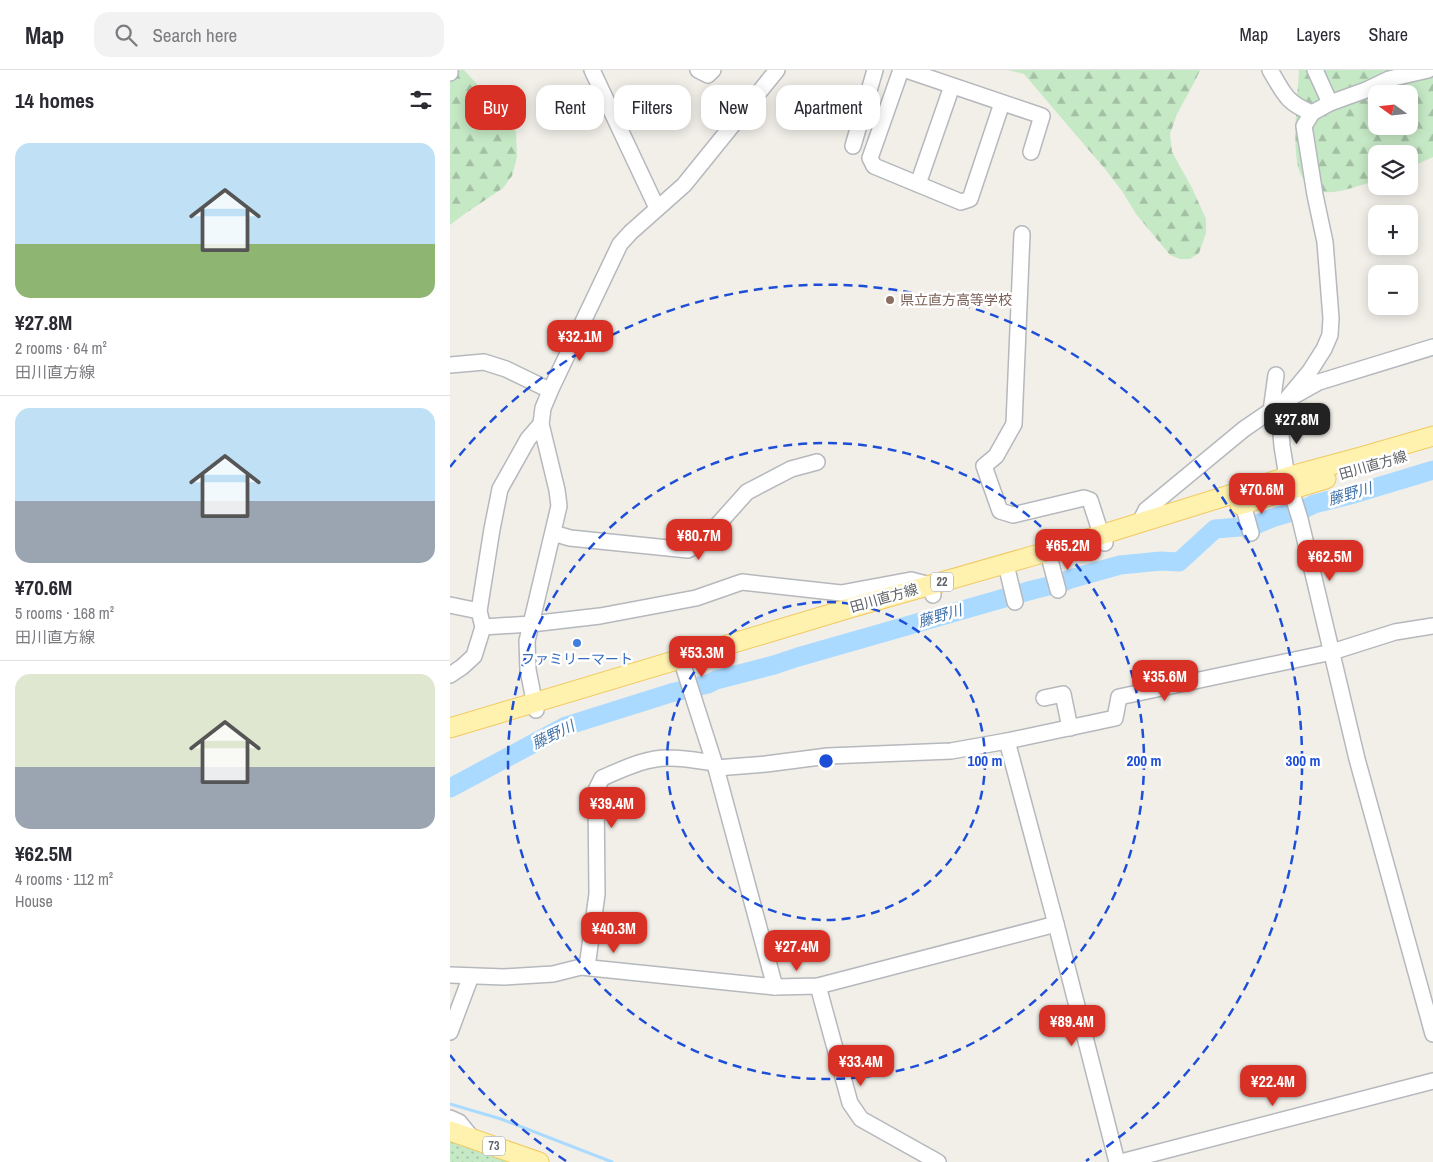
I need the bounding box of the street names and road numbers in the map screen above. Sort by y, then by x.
street label: 田川直方線 [1337,447,1409,483]
road number: 22 [931,572,953,592]
street label: 田川直方線 [848,580,920,616]
road number: 73 [483,1136,505,1156]

